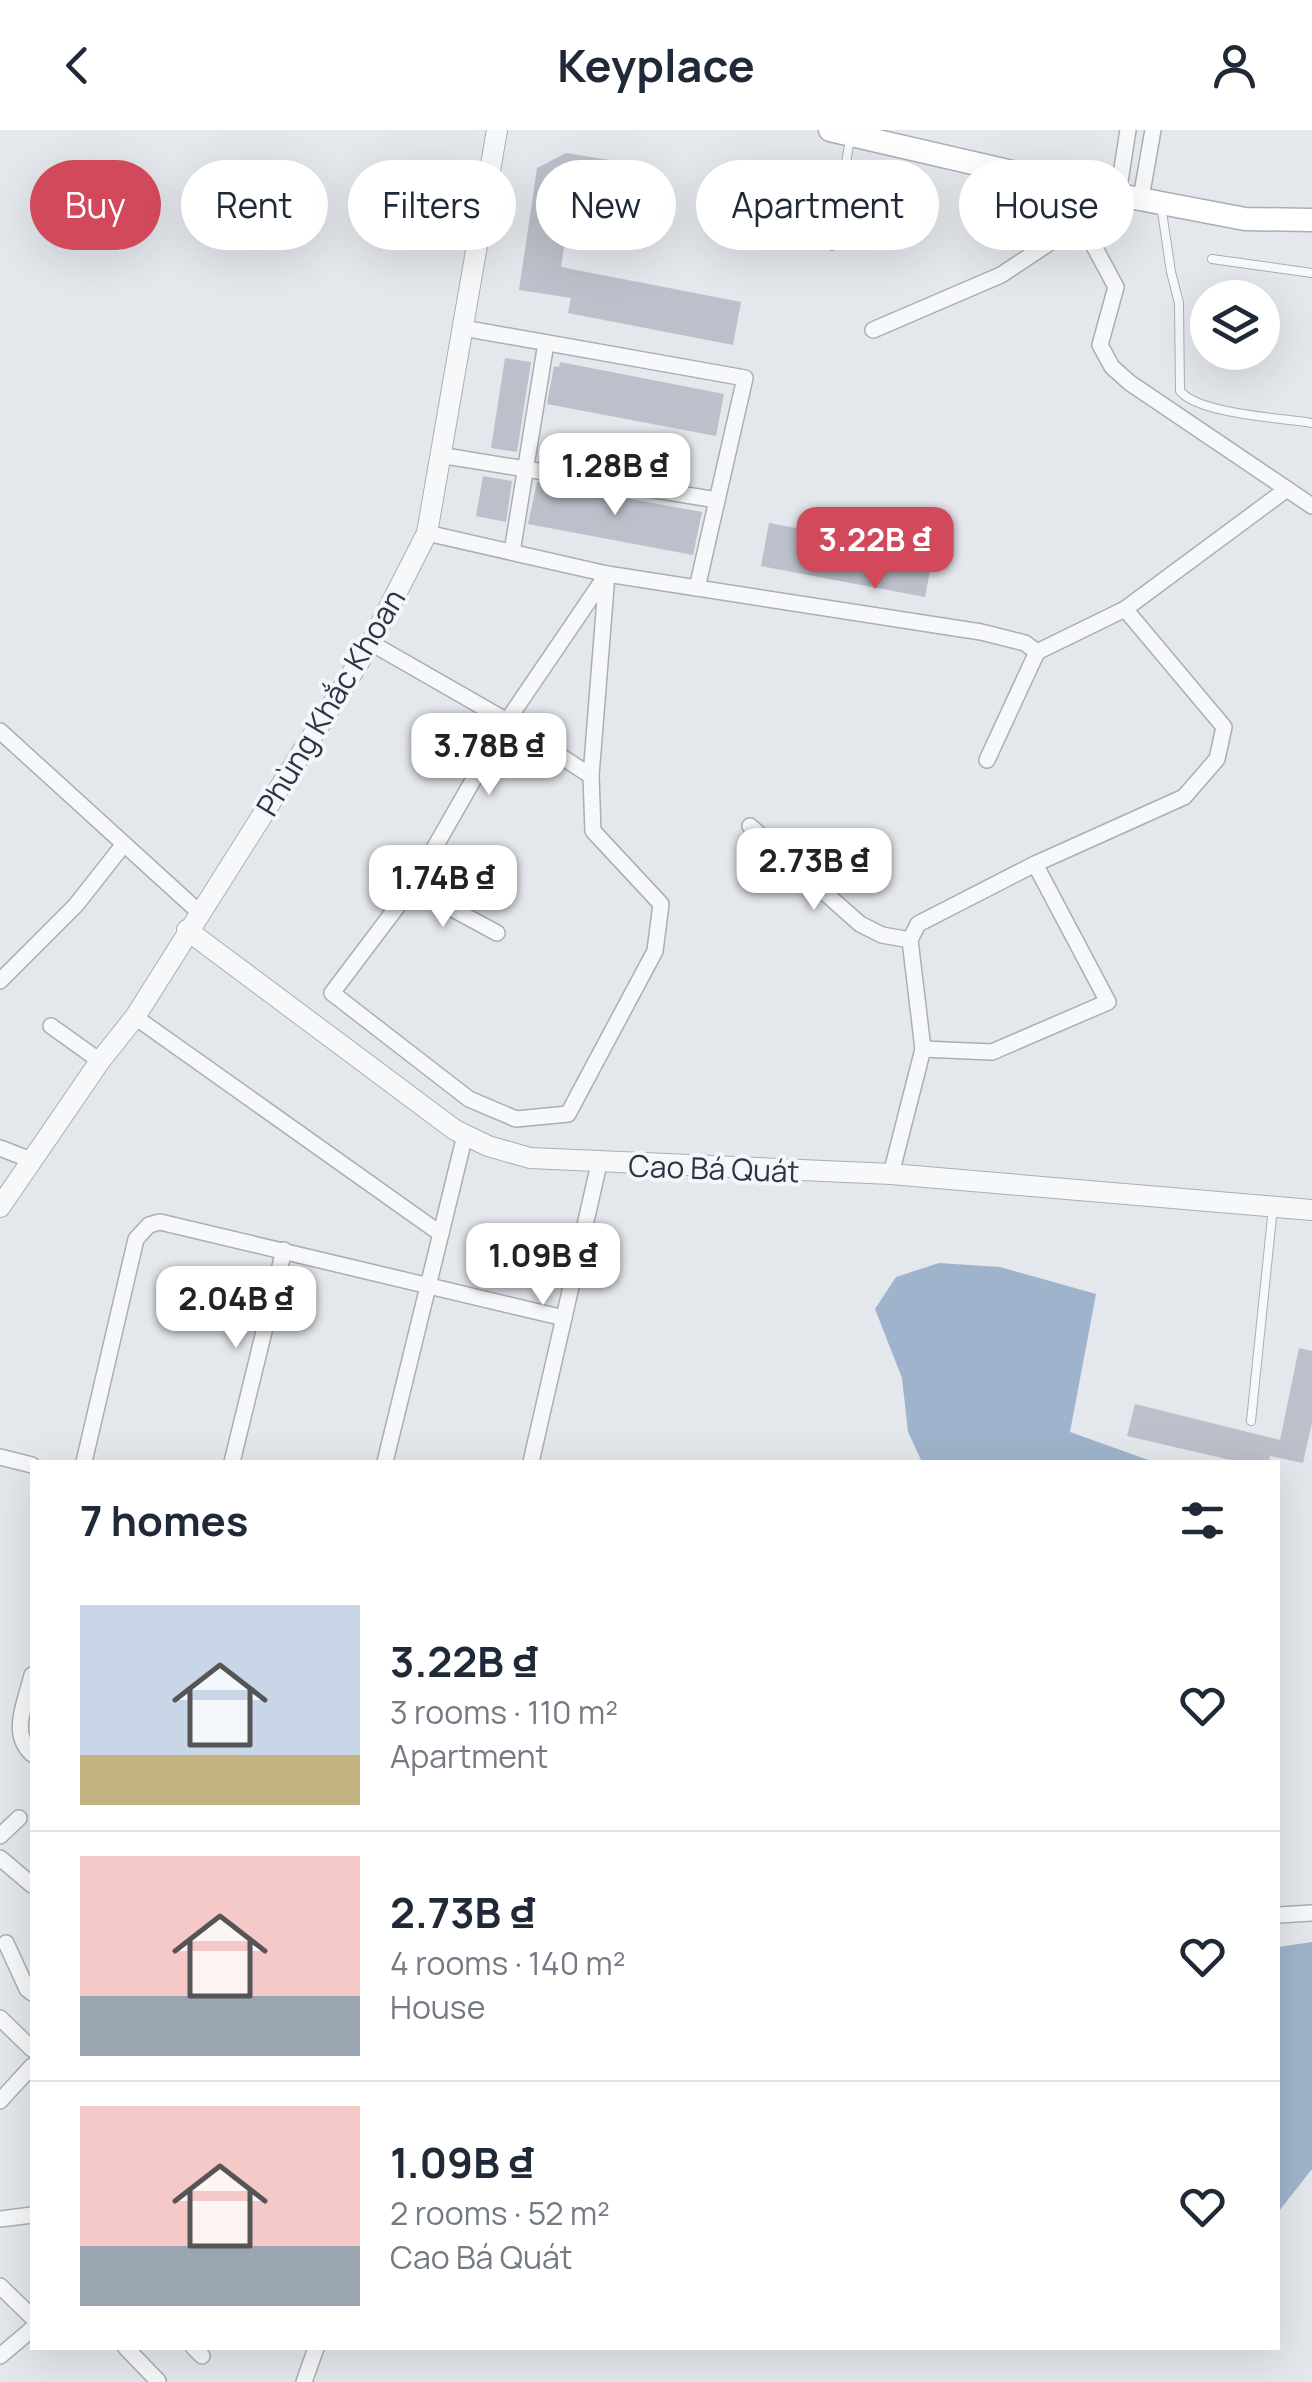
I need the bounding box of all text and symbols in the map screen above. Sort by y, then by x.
text: Keyplace [557,34,755,96]
icon: back [50,38,105,93]
icon: person [1207,38,1262,93]
chip: Buy [30,160,161,250]
chip: Rent [181,160,328,250]
chip: Filters [348,160,516,250]
chip: New [536,160,676,250]
chip: Apartment [696,160,939,250]
chip: House [959,160,1134,250]
map controls [1190,280,1280,370]
button: layers [1190,280,1280,370]
pin: 1.28B ₫ [523,433,707,518]
text: 1.28B ₫ [561,443,669,487]
pin: 3.22B ₫ [783,507,967,592]
text: 3.22B ₫ [819,517,931,561]
street label: Phùng Khắc Khoan [246,581,414,823]
pin: 3.78B ₫ [397,713,581,798]
text: 3.78B ₫ [433,723,545,767]
pin: 2.73B ₫ [722,828,906,913]
text: 2.73B ₫ [759,838,869,882]
pin: 1.74B ₫ [351,845,535,930]
text: 1.74B ₫ [391,855,495,899]
street label: Cao Bá Quát [628,1145,800,1191]
pin: 1.09B ₫ [451,1223,635,1308]
text: 1.09B ₫ [488,1233,598,1277]
pin: 2.04B ₫ [144,1266,328,1351]
text: 2.04B ₫ [178,1276,294,1320]
text: 7 homes [80,1491,248,1549]
icon: filters [1175,1493,1230,1548]
text: 3.22B ₫ [390,1632,538,1690]
icon: home [160,1645,280,1765]
icon: heart [1175,1678,1230,1733]
text: 3 rooms · 110 m² [390,1690,618,1734]
text: Apartment [390,1734,548,1778]
text: 2.73B ₫ [390,1883,535,1941]
icon: home [160,1896,280,2016]
icon: heart [1175,1929,1230,1984]
text: 4 rooms · 140 m² [390,1941,626,1985]
text: House [390,1985,485,2029]
text: 1.09B ₫ [390,2133,534,2191]
icon: home [160,2146,280,2266]
icon: heart [1175,2179,1230,2234]
text: 2 rooms · 52 m² [390,2191,610,2235]
text: Cao Bá Quát [390,2235,573,2279]

